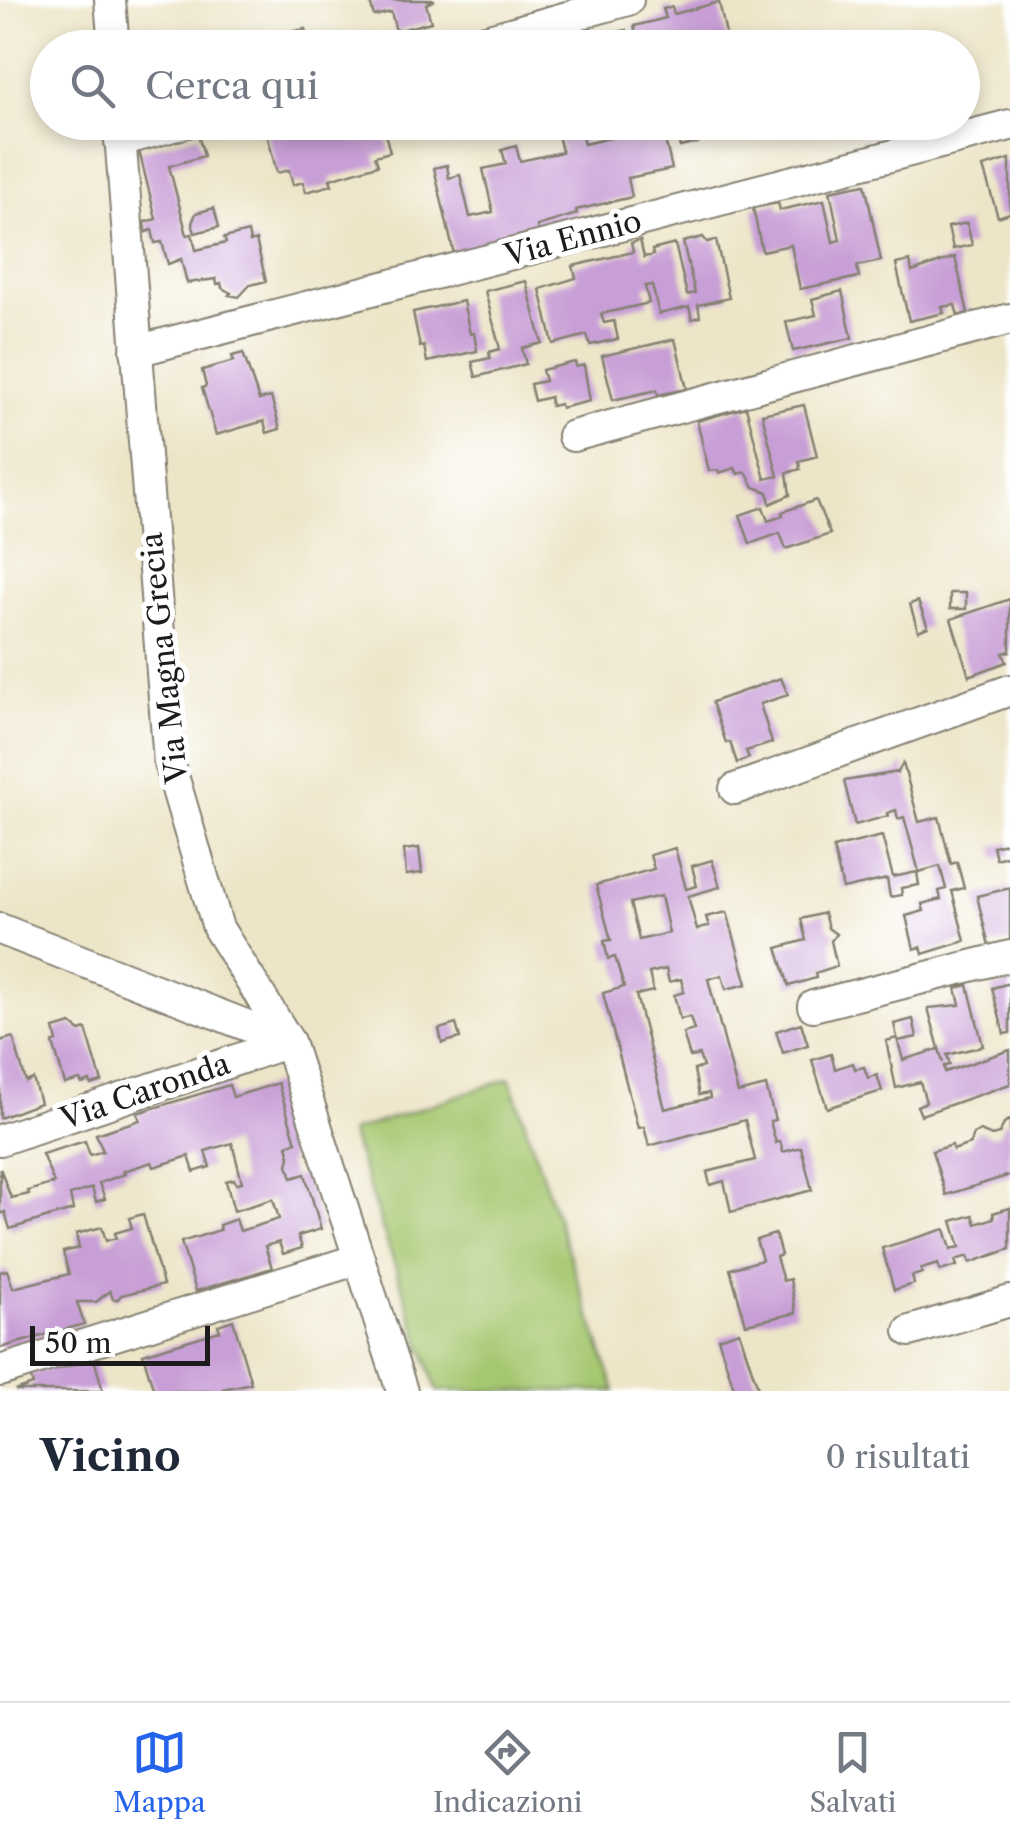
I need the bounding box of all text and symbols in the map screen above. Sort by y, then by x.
search box [30,30,980,140]
icon: search [65,58,120,113]
text: Cerca qui [145,62,319,109]
street label: Via Ennio [500,202,645,274]
street label: Via Magna Grecia [132,531,196,786]
street label: Via Caronda [54,1045,235,1138]
scale bar [30,1321,210,1366]
text: 50 m [45,1326,112,1360]
text: Vicino [40,1430,181,1482]
text: 0 risultati [826,1437,970,1476]
tab: Mappa [114,1725,206,1819]
tab: Indicazioni [433,1725,582,1819]
tab: Salvati [809,1725,896,1819]

